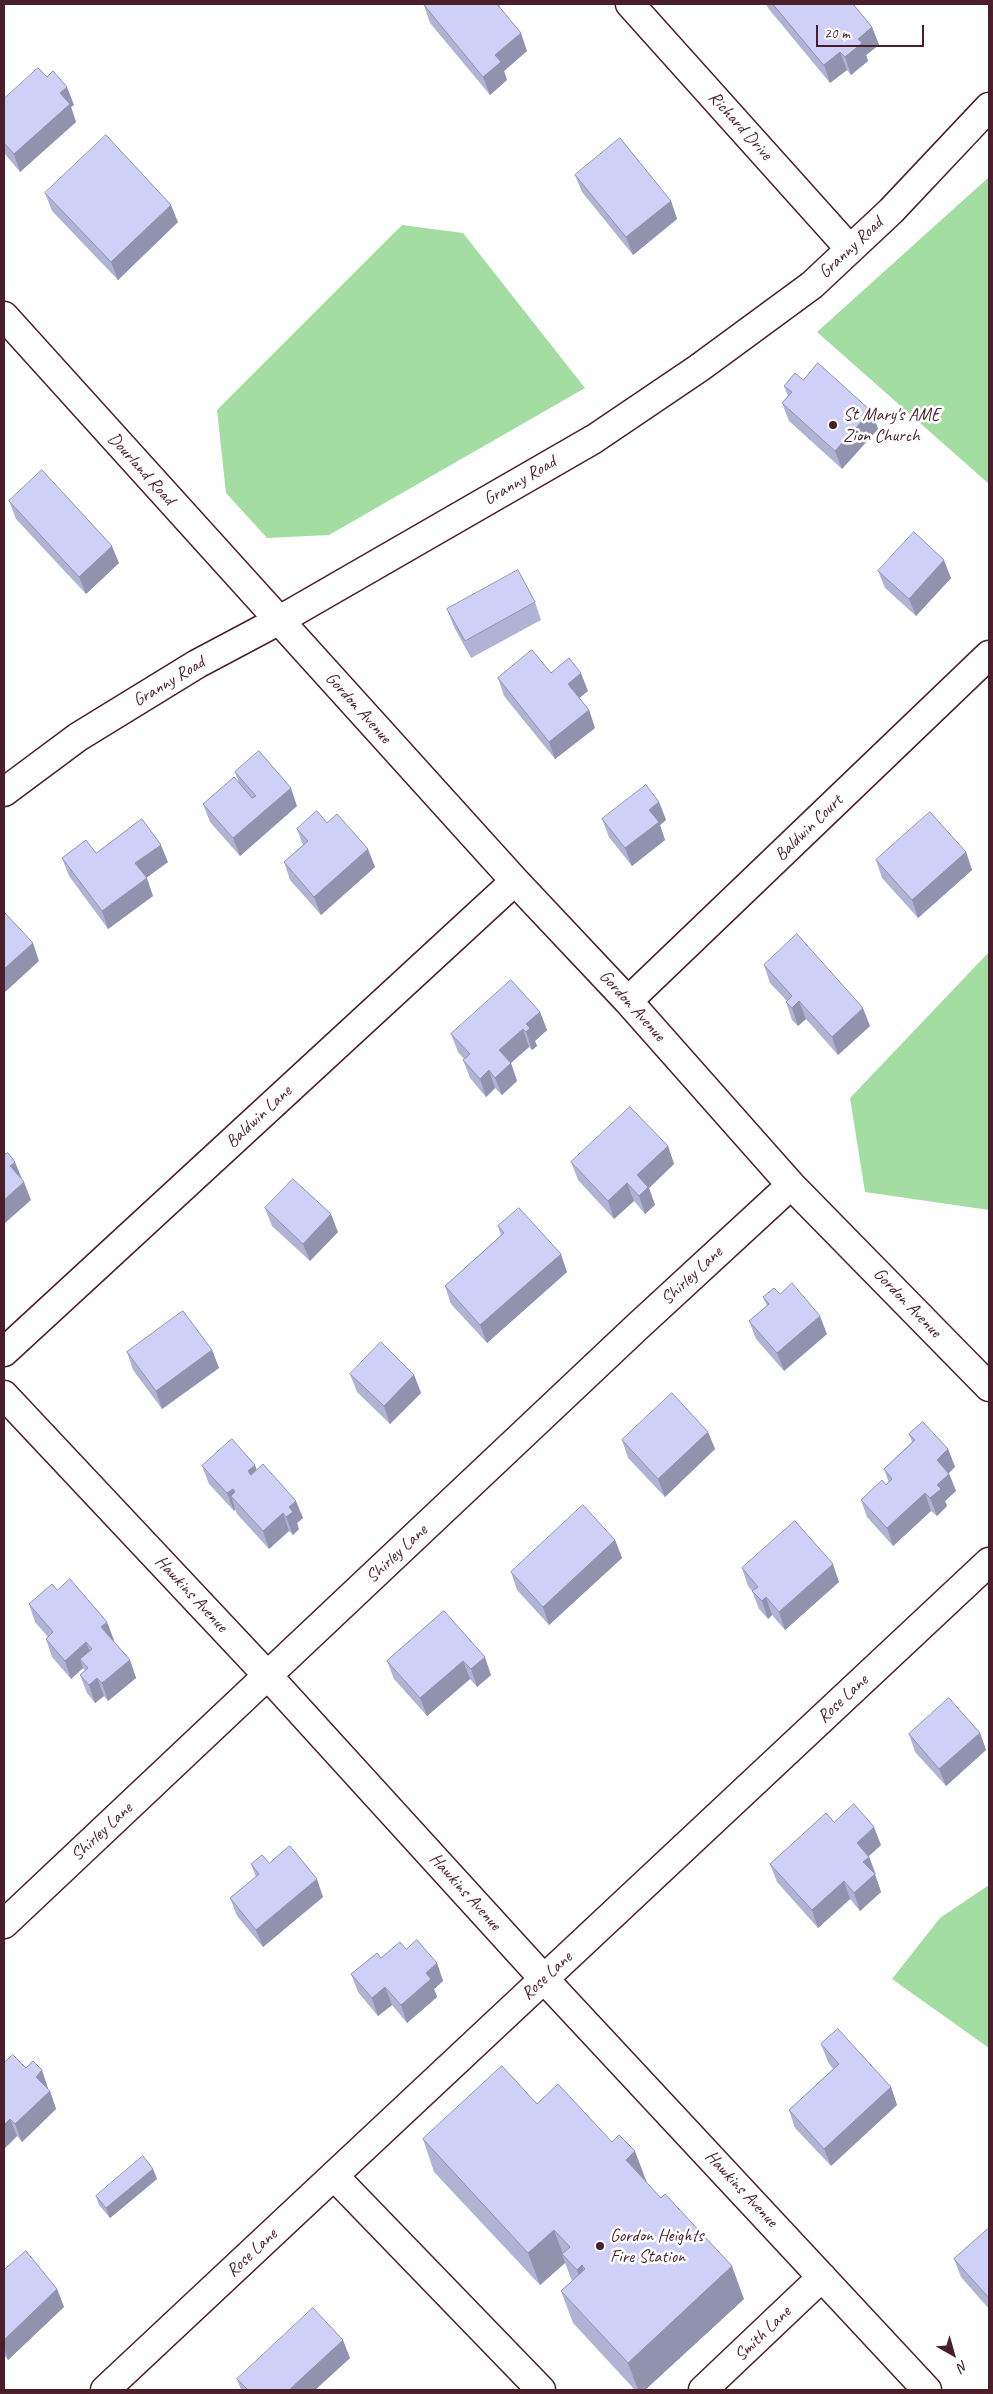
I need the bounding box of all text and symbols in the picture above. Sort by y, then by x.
scale bar [818,15,926,47]
text: 20 m [824,24,850,43]
street label: Richard Drive [704,87,776,165]
street label: Granny Road [814,213,888,283]
place label: St Mary's AME Zion Church [843,404,940,446]
marker: St Mary's AME Zion Church [827,419,839,431]
street label: Dourland Road [103,428,179,510]
street label: Granny Road [480,452,560,510]
street label: Granny Road [129,652,209,712]
street label: Gordon Avenue [320,668,396,748]
street label: Baldwin Court [770,790,848,866]
street label: Gordon Avenue [594,966,670,1046]
street label: Baldwin Lane [222,1081,296,1153]
street label: Shirley Lane [657,1242,727,1310]
street label: Gordon Avenue [868,1264,946,1342]
street label: Shirley Lane [362,1520,432,1588]
street label: Hawkins Avenue [150,1551,232,1637]
street label: Rose Lane [813,1670,873,1728]
street label: Shirley Lane [67,1798,137,1866]
street label: Hawkins Avenue [425,1849,505,1935]
street label: Rose Lane [517,1947,577,2005]
street label: Hawkins Avenue [700,2146,782,2232]
street label: Rose Lane [222,2224,282,2282]
place label: Gordon Heights Fire Station [610,2225,703,2268]
marker: Gordon Heights Fire Station [594,2240,606,2252]
street label: Smith Lane [730,2302,796,2366]
north arrow [928,2329,978,2379]
text: N [954,2357,971,2376]

